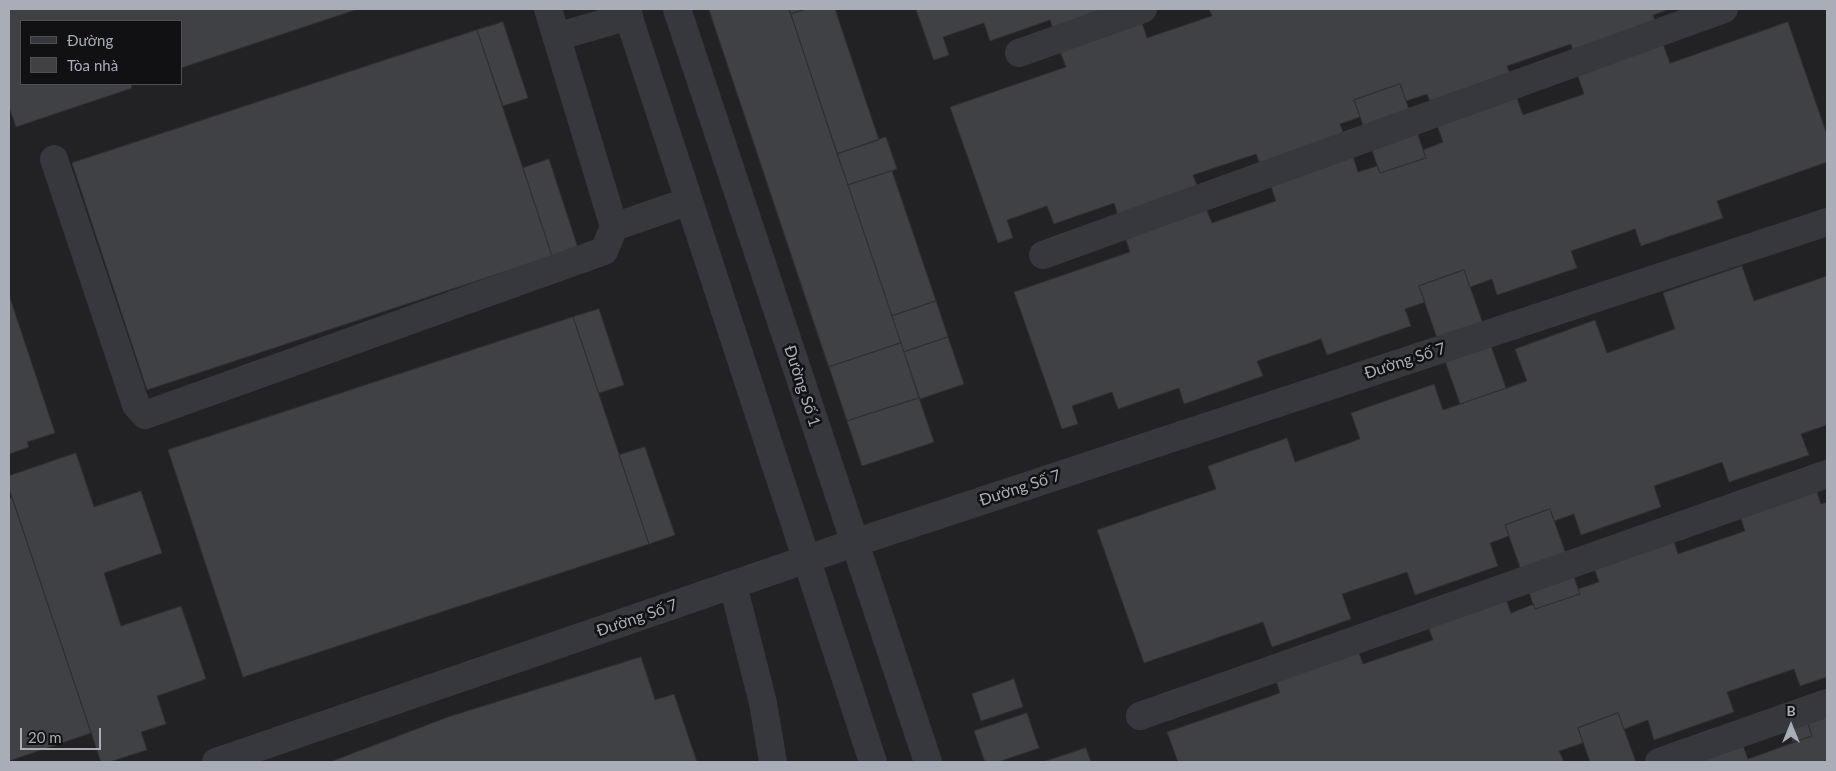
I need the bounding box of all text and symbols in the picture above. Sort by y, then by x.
legend [20,20,182,85]
text: Đường [67,31,113,49]
text: Tòa nhà [67,56,118,74]
street label: Đường Số 7 [1362,339,1448,383]
street label: Đường Số 1 [780,343,824,429]
street label: Đường Số 7 [977,466,1063,510]
street label: Đường Số 7 [594,595,680,641]
north arrow [1766,701,1816,751]
text: B [1786,702,1796,719]
scale bar [22,718,104,750]
text: 20 m [28,728,62,746]

